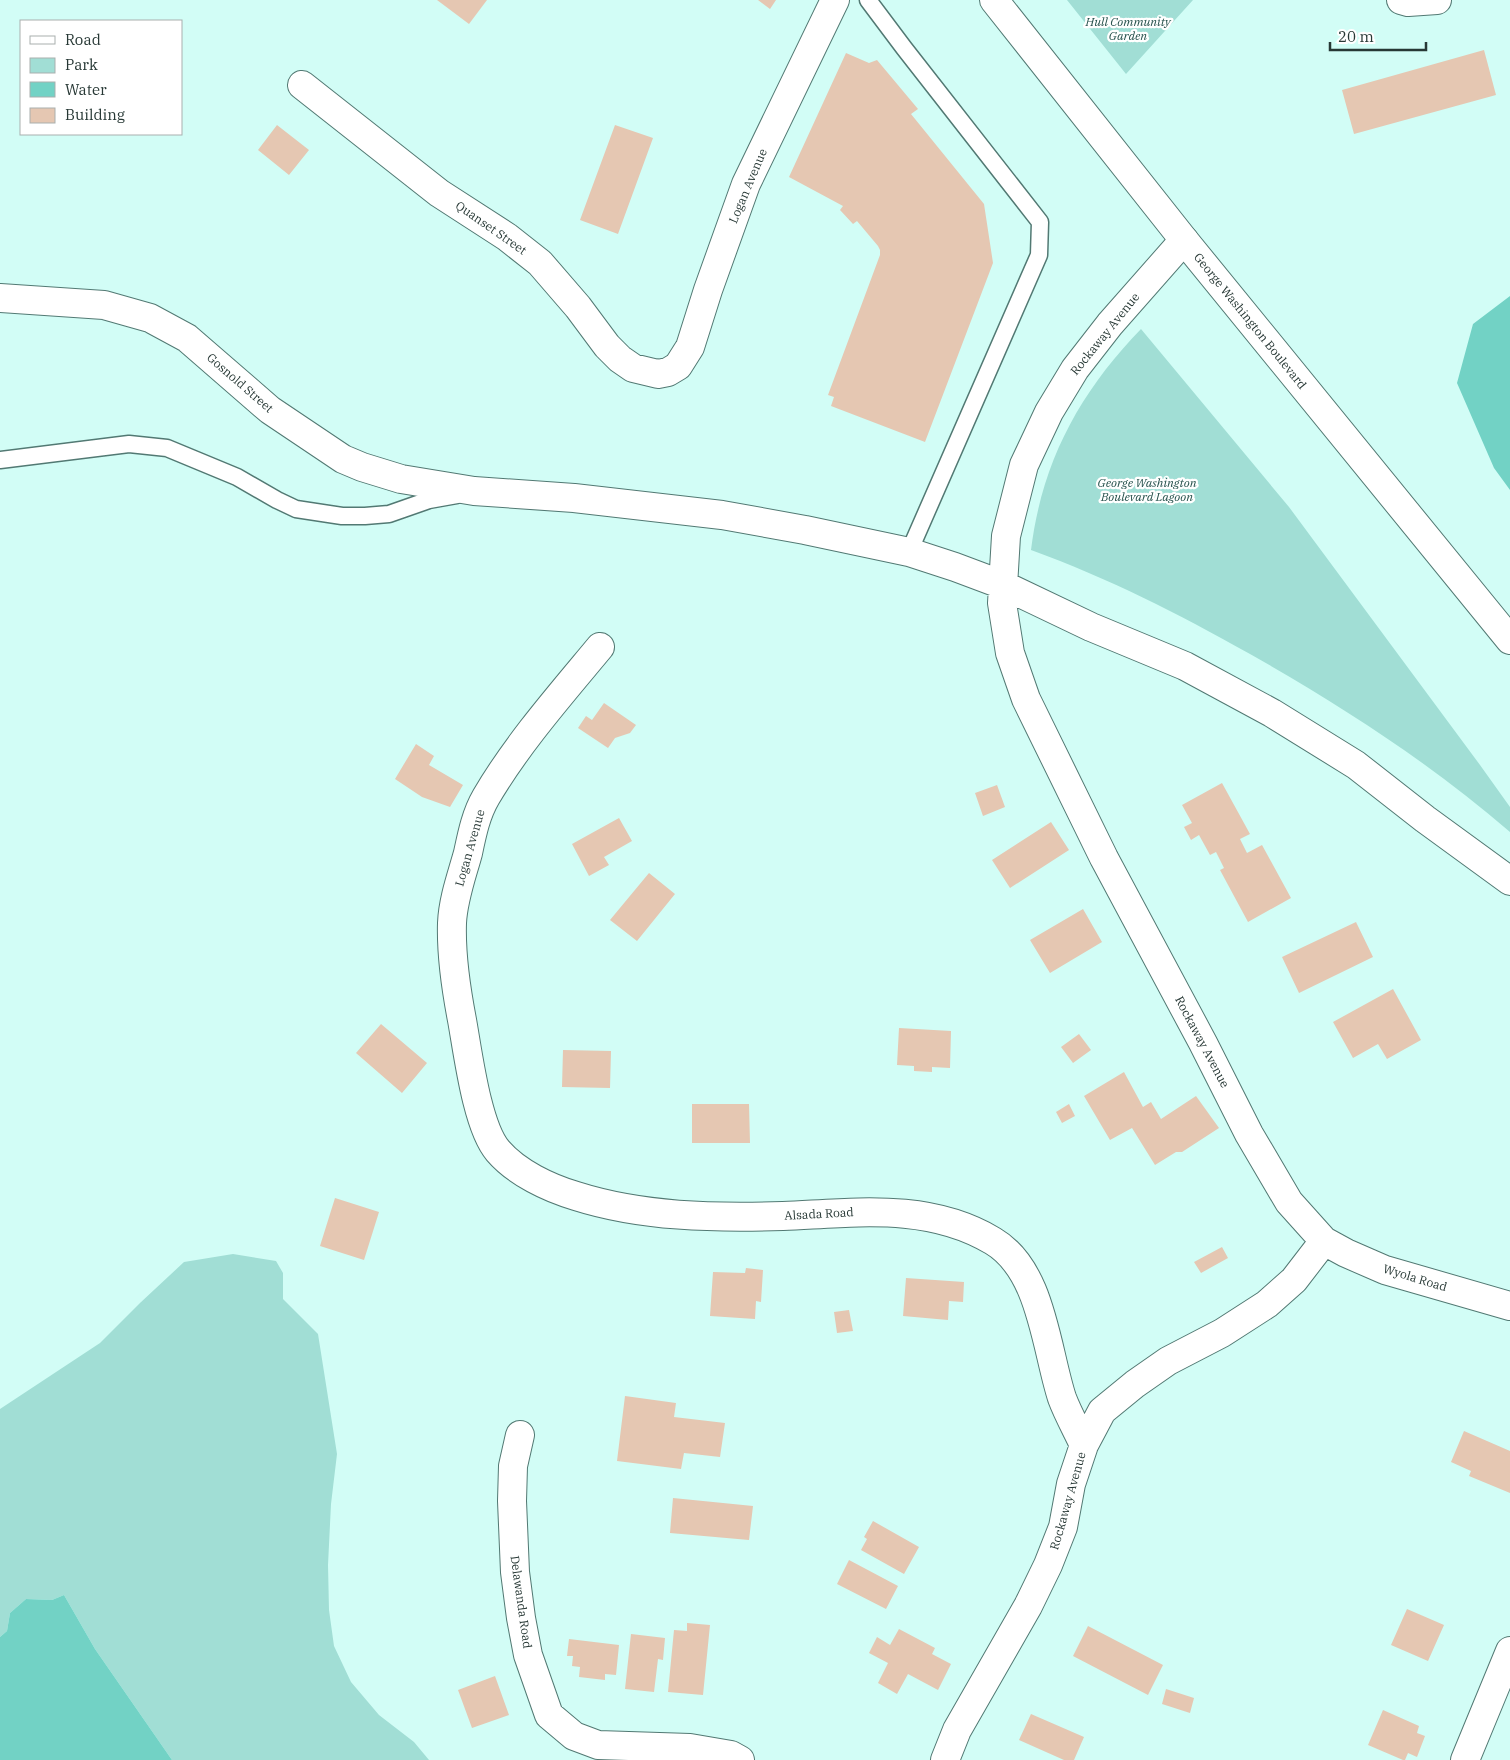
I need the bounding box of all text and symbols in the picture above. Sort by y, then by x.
park label: Hull Community Garden [1085,14,1172,43]
legend [20,20,182,135]
scale bar [1330,20,1426,52]
text: 20 m [1338,27,1374,46]
text: Road [65,30,101,49]
text: Park [65,55,98,74]
text: Water [65,80,107,99]
text: Building [65,105,125,124]
street label: Logan Avenue [725,146,770,225]
street label: Quanset Street [453,198,530,258]
street label: George Washington Boulevard [1191,250,1310,392]
street label: Rockaway Avenue [1067,290,1142,378]
street label: Gosnold Street [204,350,277,416]
park label: George Washington Boulevard Lagoon [1098,475,1197,504]
street label: Logan Avenue [451,808,488,888]
street label: Rockaway Avenue [1172,993,1233,1090]
street label: Alsada Road [784,1204,854,1223]
street label: Wyola Road [1381,1261,1449,1294]
street label: Rockaway Avenue [1046,1450,1089,1552]
street label: Delawanda Road [508,1555,535,1649]

